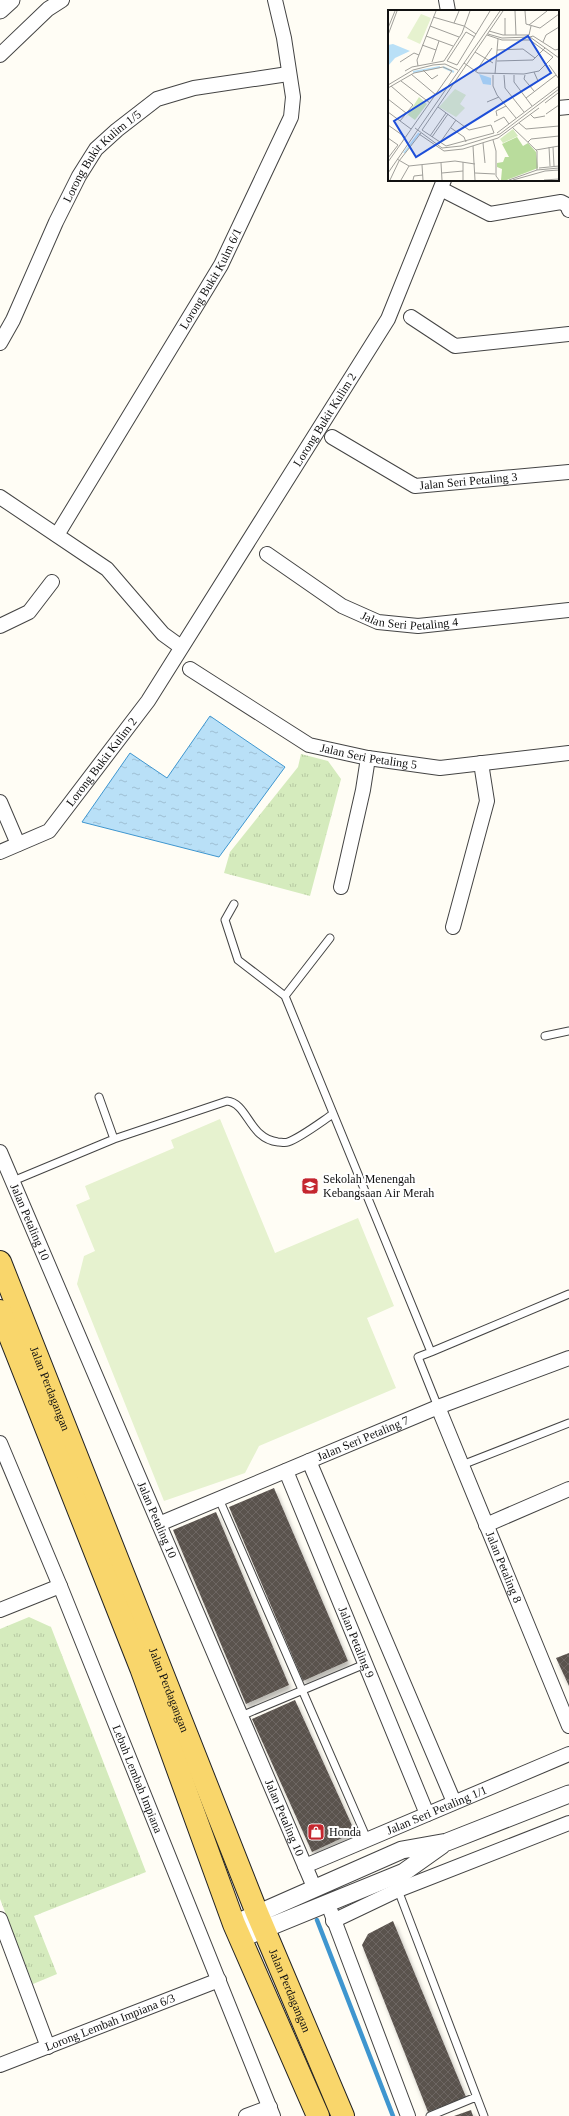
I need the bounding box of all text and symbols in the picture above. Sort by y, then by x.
inset map [388,10,559,181]
street label: Lorong Bukit Kulim 1/5 [60,107,144,205]
street label: Lorong Bukit Kulm 6/1 [177,226,244,332]
street label: Lorong Bukit Kulim 2 [290,370,359,469]
street label: Jalan Seri Petaling 3 [419,470,518,493]
street label: Jalan Seri Petaling 4 [359,608,459,633]
street label: Lorong Bukit Kulim 2 [63,715,140,809]
street label: Jalan Seri Petaling 5 [319,741,418,772]
place label: Sekolah Menengah Kebangsaan Air Merah [323,1172,434,1200]
school or university icon: Sekolah Menengah Kebangsaan Air Merah [300,1176,320,1196]
street label: Jalan Petaling 10 [7,1181,52,1262]
street label: Jalan Perdagangan [27,1344,73,1433]
street label: Jalan Seri Petaling 7 [315,1413,411,1464]
street label: Jalan Petaling 10 [135,1479,180,1560]
street label: Jalan Petaling 8 [483,1529,525,1605]
street label: Jalan Petaling 9 [335,1604,377,1680]
street label: Jalan Perdagangan [146,1646,192,1734]
street label: Lebuh Lembah Impiana [110,1723,166,1836]
street label: Jalan Petaling 10 [262,1777,307,1858]
street label: Jalan Seri Petaling 1/1 [384,1783,489,1838]
shop icon: Honda [306,1822,326,1842]
place label: Honda [329,1825,362,1839]
street label: Jalan Perdagangan [266,1946,314,2034]
street label: Lorong Lembah Impiana 6/3 [43,1991,177,2054]

